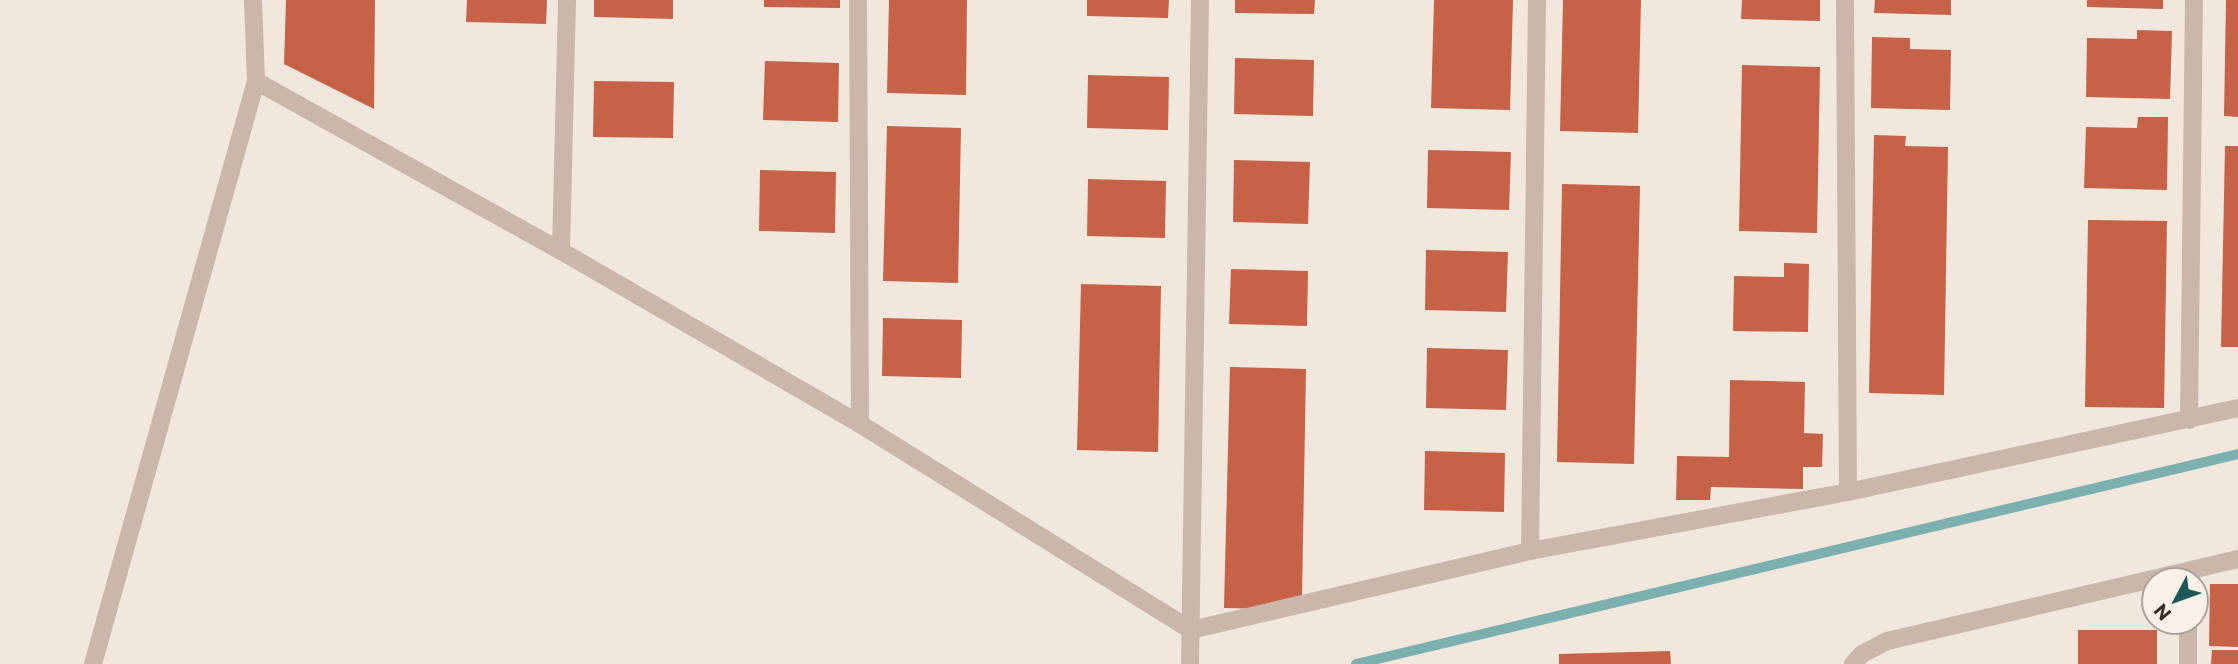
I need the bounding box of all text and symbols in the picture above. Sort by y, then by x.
north arrow [2140,566,2210,636]
text: N [2148,600,2175,625]

